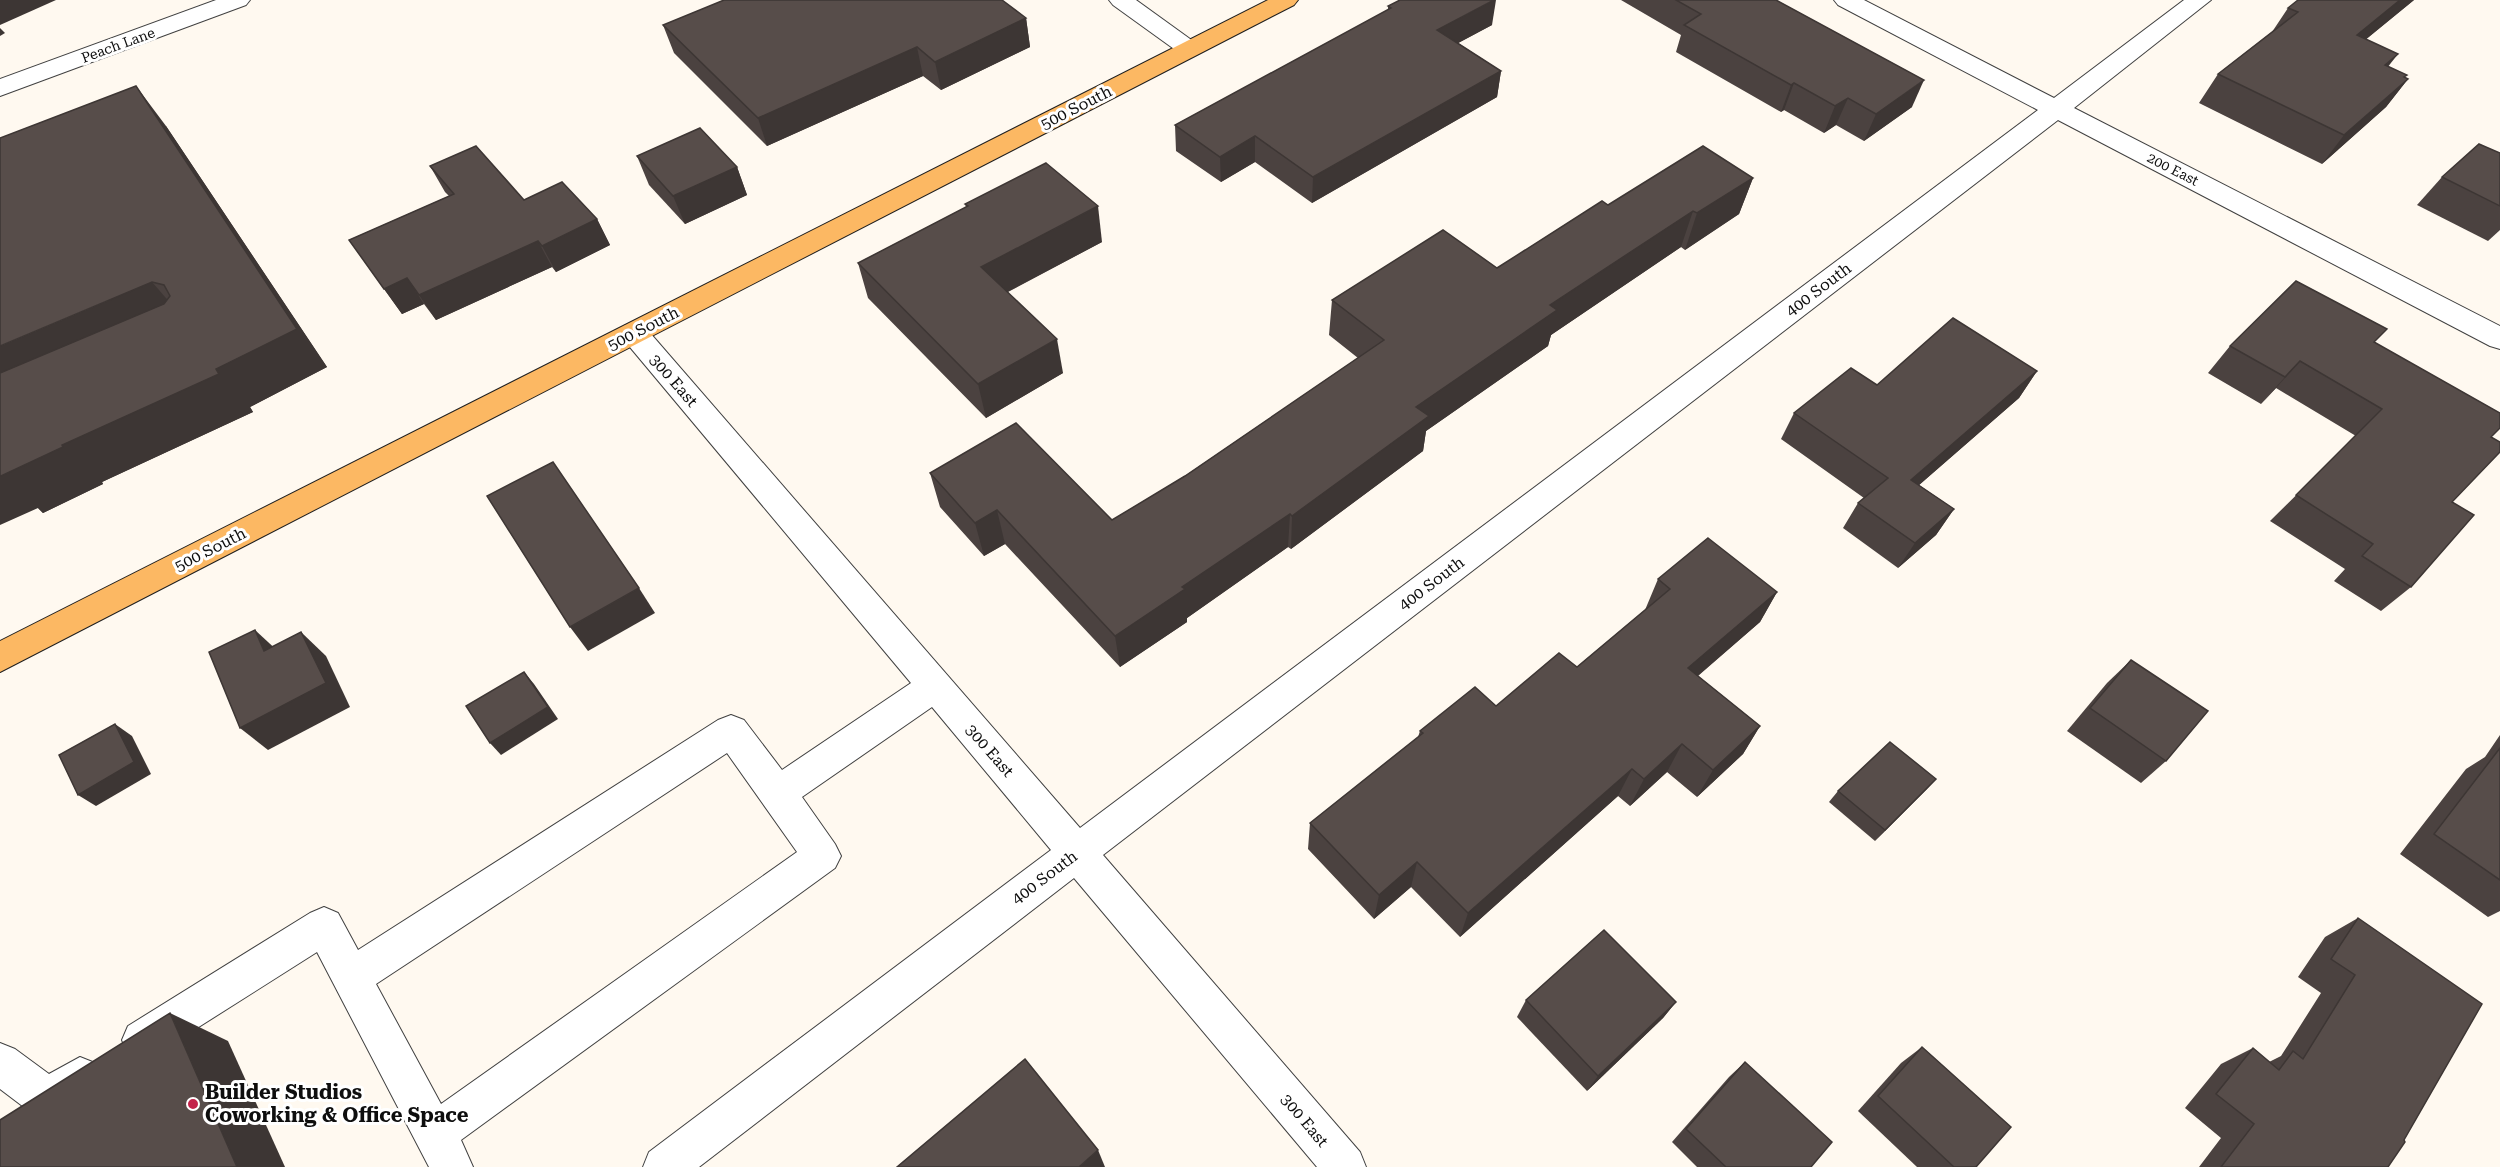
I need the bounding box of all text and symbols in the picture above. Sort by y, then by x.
street label: Peach Lane [79,24,157,66]
street label: 500 South [1037,81,1115,133]
street label: 200 East [2145,149,2201,189]
street label: 400 South [1782,259,1855,320]
street label: 500 South [604,302,682,354]
street label: 300 East [646,350,702,411]
street label: 500 South [171,523,249,575]
street label: 400 South [1395,553,1468,614]
street label: 300 East [962,720,1018,781]
street label: 400 South [1008,847,1081,908]
place label: Builder Studios Coworking & Office Space [205,1080,469,1127]
street label: 300 East [1277,1090,1332,1151]
marker: Builder Studios Coworking & Office Space [186,1097,200,1111]

